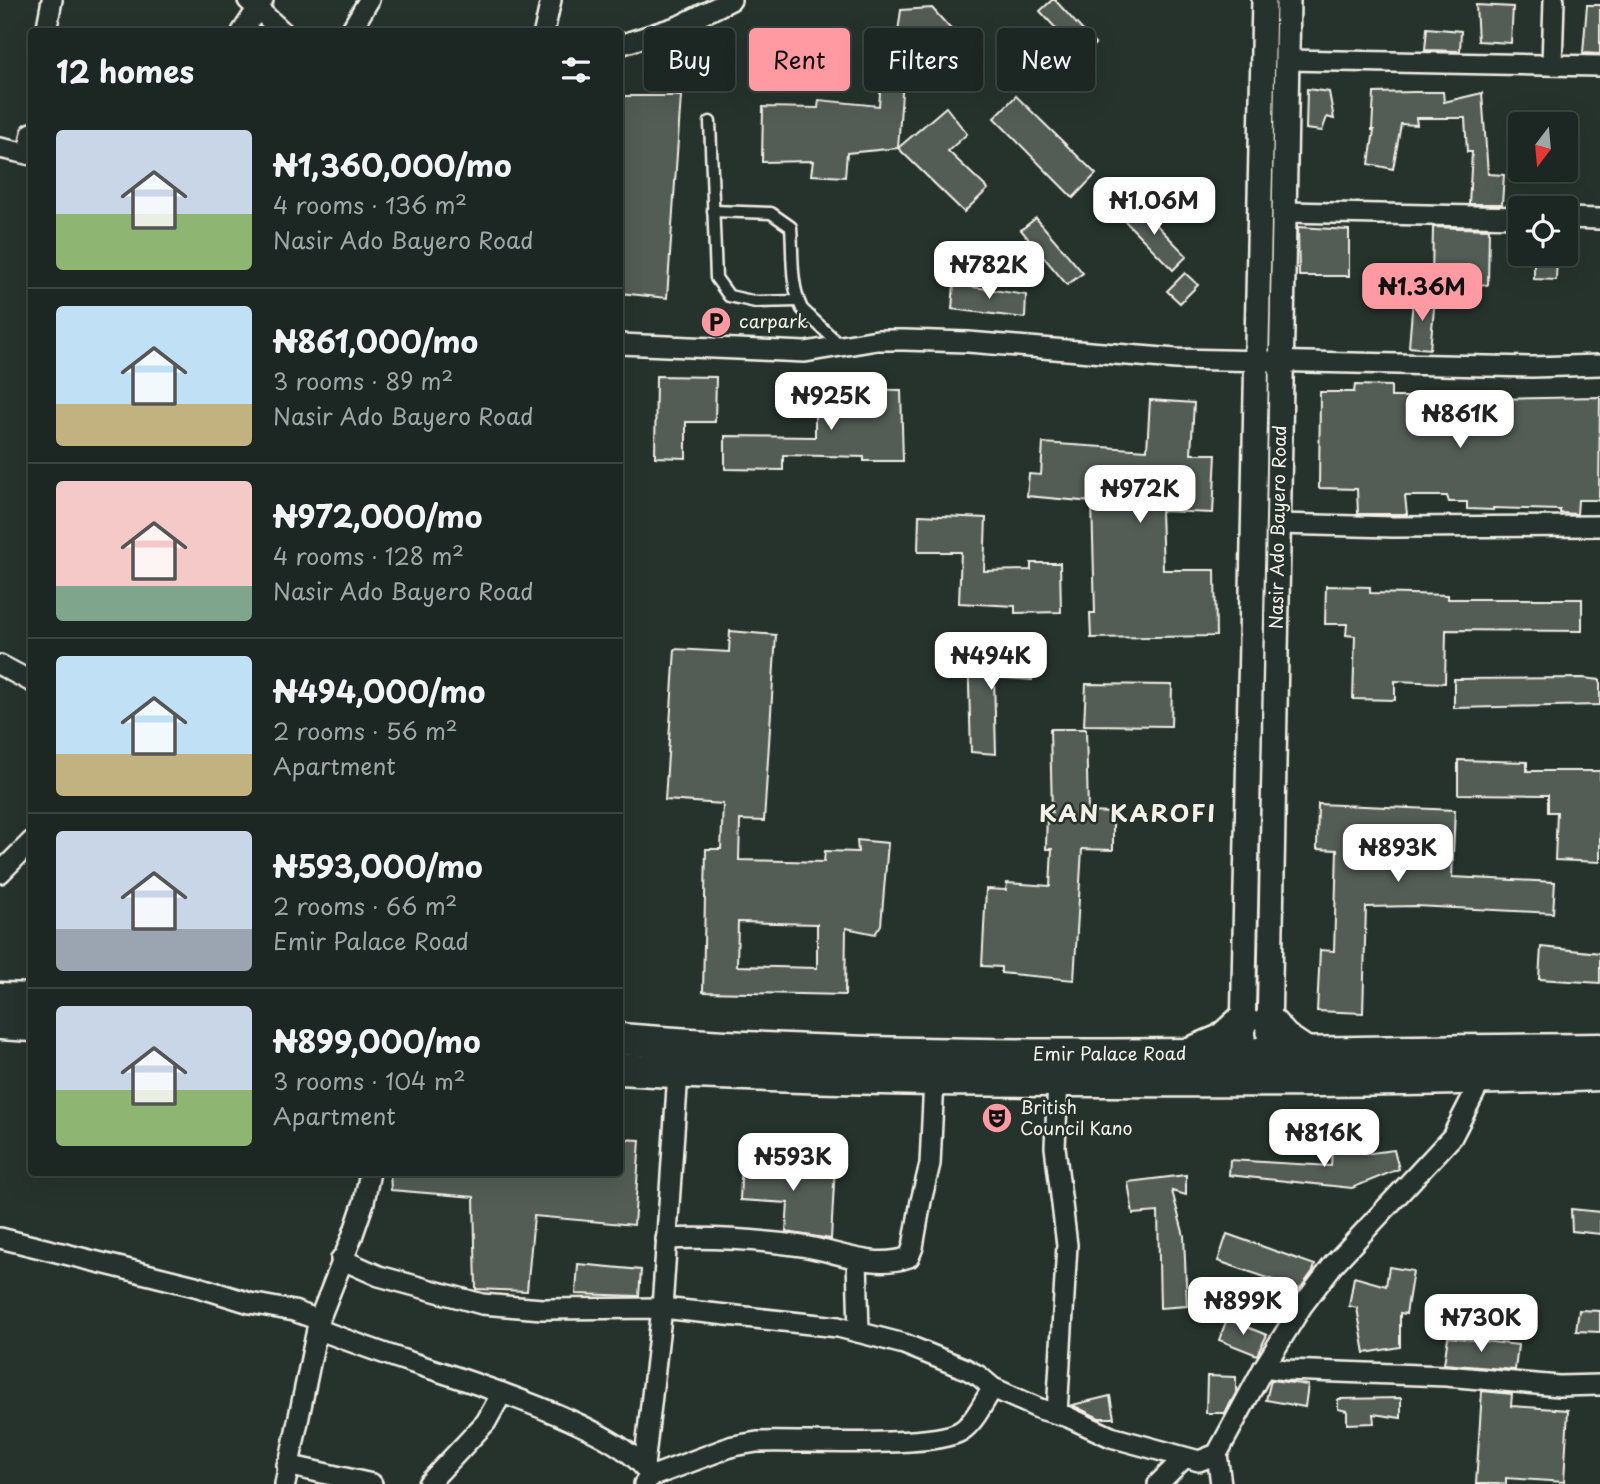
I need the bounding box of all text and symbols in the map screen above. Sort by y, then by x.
chip: Buy [644,28,735,91]
chip: Rent [749,28,850,91]
chip: Filters [864,28,983,91]
chip: New [997,28,1095,91]
text: 12 homes [56,48,194,93]
icon: filters [557,51,595,89]
north arrow [1508,112,1578,182]
map controls [1508,112,1578,266]
text: ₦1,360,000/mo [273,142,512,187]
icon: home [112,158,196,242]
pin: ₦1.06M [1097,177,1211,237]
text: ₦1.06M [1109,182,1199,217]
text: 4 rooms · 136 m² [273,187,467,222]
button: locate [1508,196,1578,266]
text: Nasir Ado Bayero Road [273,222,534,257]
pin: ₦782K [940,242,1038,301]
text: ₦782K [950,246,1028,281]
pin: ₦1.36M [1365,264,1479,323]
text: ₦1.36M [1378,268,1466,303]
parking icon: carpark [699,305,733,339]
place label: carpark [739,307,808,334]
text: ₦861,000/mo [273,318,478,363]
icon: home [112,334,196,418]
text: 3 rooms · 89 m² [273,363,453,398]
pin: ₦925K [782,372,880,432]
text: ₦925K [791,377,871,412]
pin: ₦861K [1411,391,1509,450]
text: ₦861K [1422,395,1498,430]
text: Nasir Ado Bayero Road [273,398,534,433]
street label: Nasir Ado Bayero Road [1261,425,1292,629]
pin: ₦972K [1091,466,1189,525]
text: ₦972K [1100,470,1180,505]
text: ₦972,000/mo [273,493,482,538]
icon: home [112,509,196,593]
text: 4 rooms · 128 m² [273,538,464,573]
text: Nasir Ado Bayero Road [273,573,534,608]
pin: ₦494K [942,632,1040,692]
text: ₦494K [951,637,1031,672]
text: ₦494,000/mo [273,668,485,713]
icon: home [112,684,196,768]
text: 2 rooms · 56 m² [273,713,458,748]
text: Apartment [273,748,396,783]
district label: KAN KAROFI [1039,794,1217,830]
pin: ₦893K [1349,824,1447,884]
text: ₦893K [1359,829,1437,864]
text: ₦593,000/mo [273,843,483,888]
icon: home [112,859,196,943]
text: 2 rooms · 66 m² [273,888,457,923]
text: Emir Palace Road [273,923,469,958]
text: ₦899,000/mo [273,1018,481,1063]
icon: home [112,1034,196,1118]
street label: Emir Palace Road [1033,1039,1186,1067]
text: 3 rooms · 104 m² [273,1063,466,1098]
place label: British Council Kano [1020,1093,1132,1141]
text: Apartment [273,1098,396,1133]
theatre icon: British Council Kano [980,1101,1014,1135]
pin: ₦816K [1275,1110,1373,1169]
text: ₦816K [1285,1114,1363,1149]
pin: ₦593K [744,1134,842,1193]
text: ₦593K [754,1138,832,1173]
pin: ₦899K [1194,1278,1292,1337]
text: ₦899K [1204,1282,1282,1317]
pin: ₦730K [1432,1294,1530,1354]
text: ₦730K [1441,1299,1521,1334]

